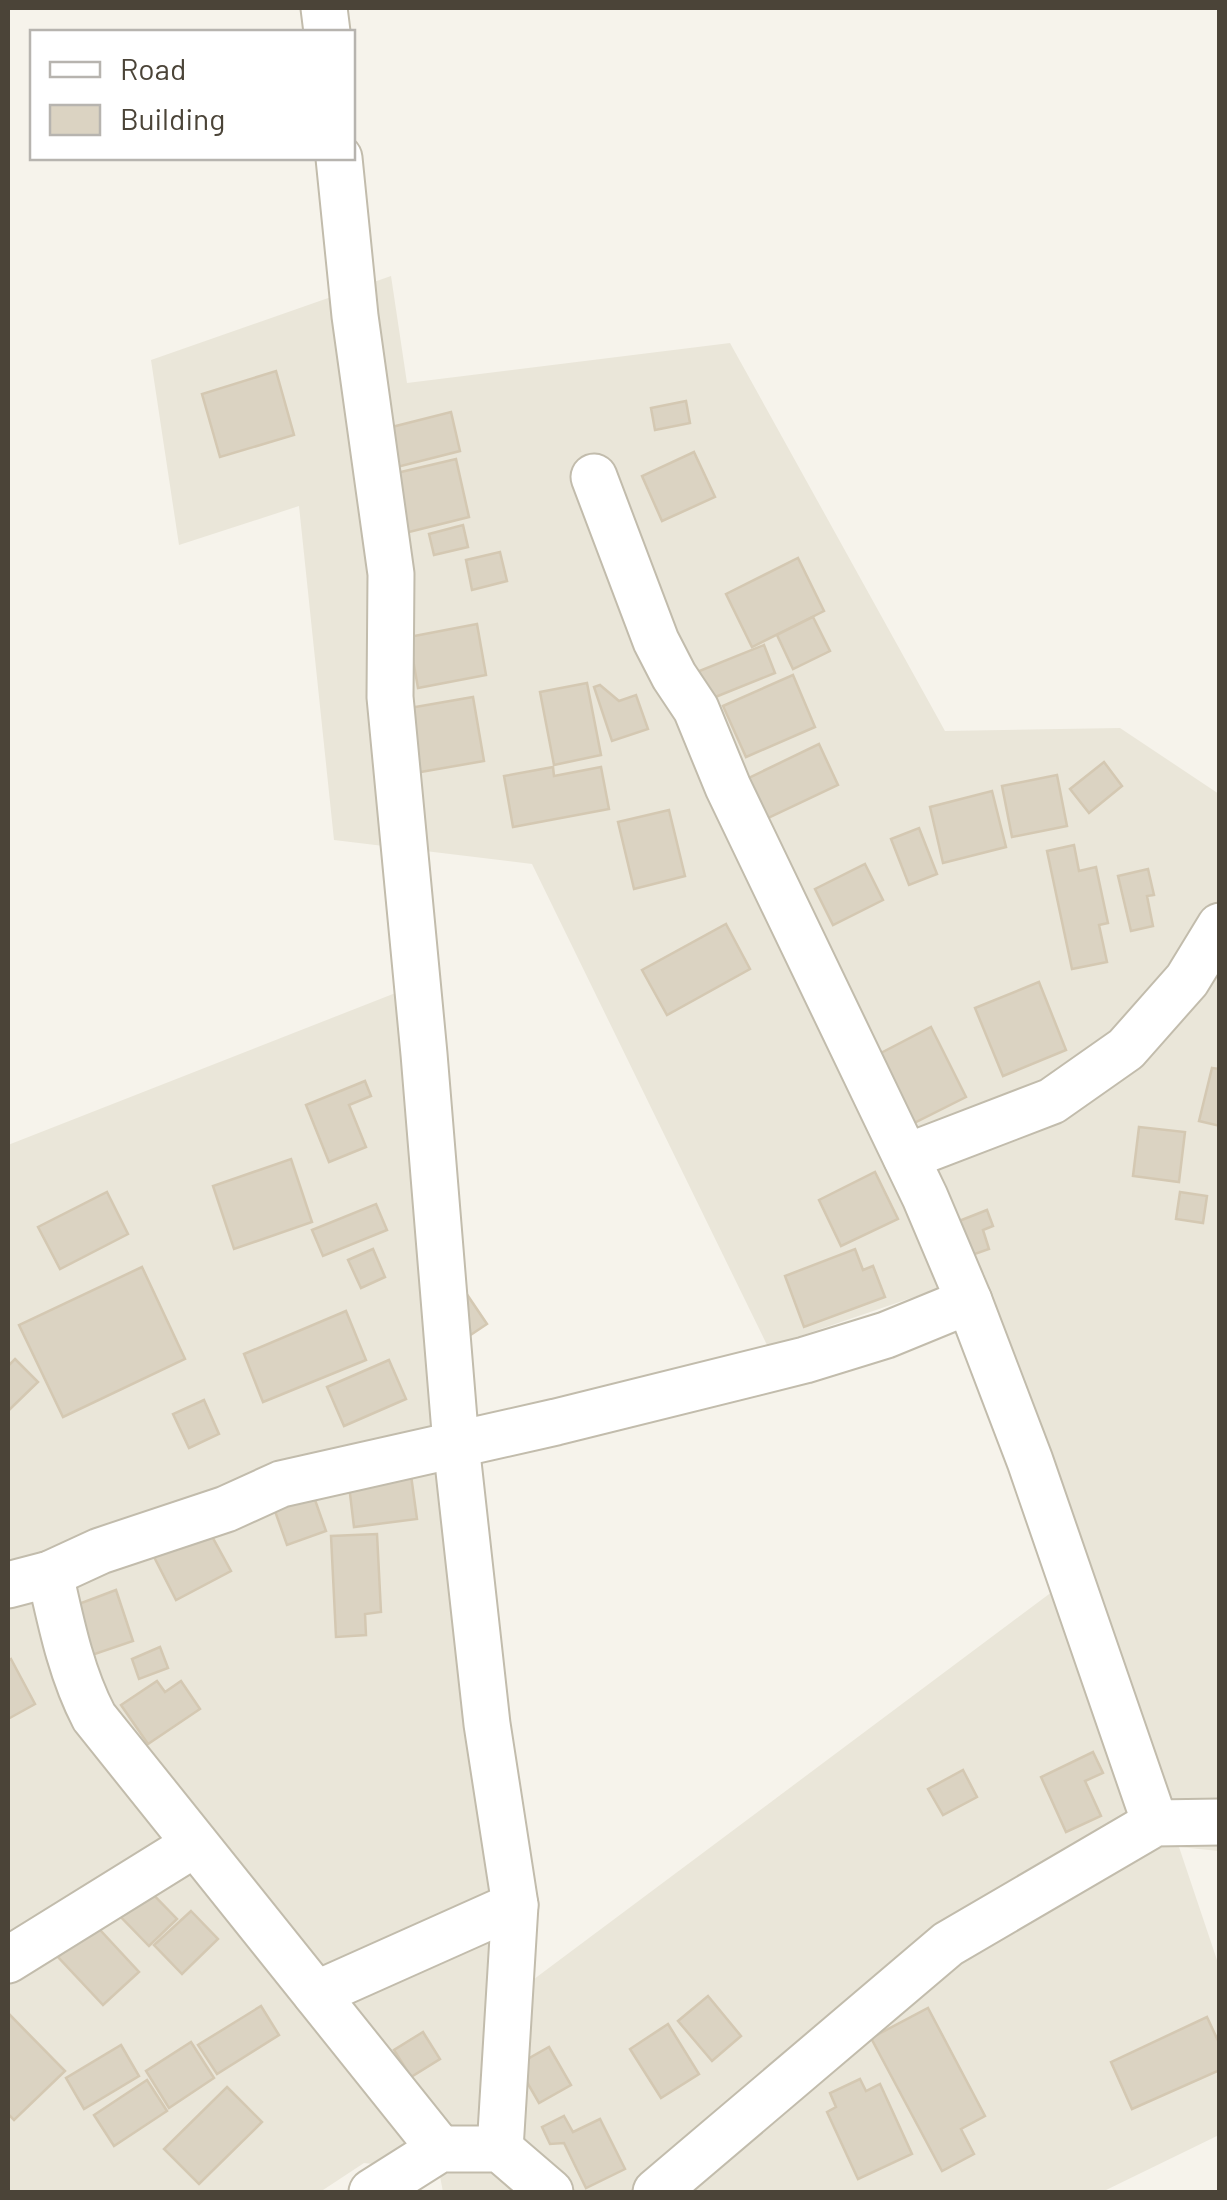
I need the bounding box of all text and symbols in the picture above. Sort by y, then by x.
legend [30,30,355,160]
text: Road [120,50,186,86]
text: Building [120,100,225,136]

